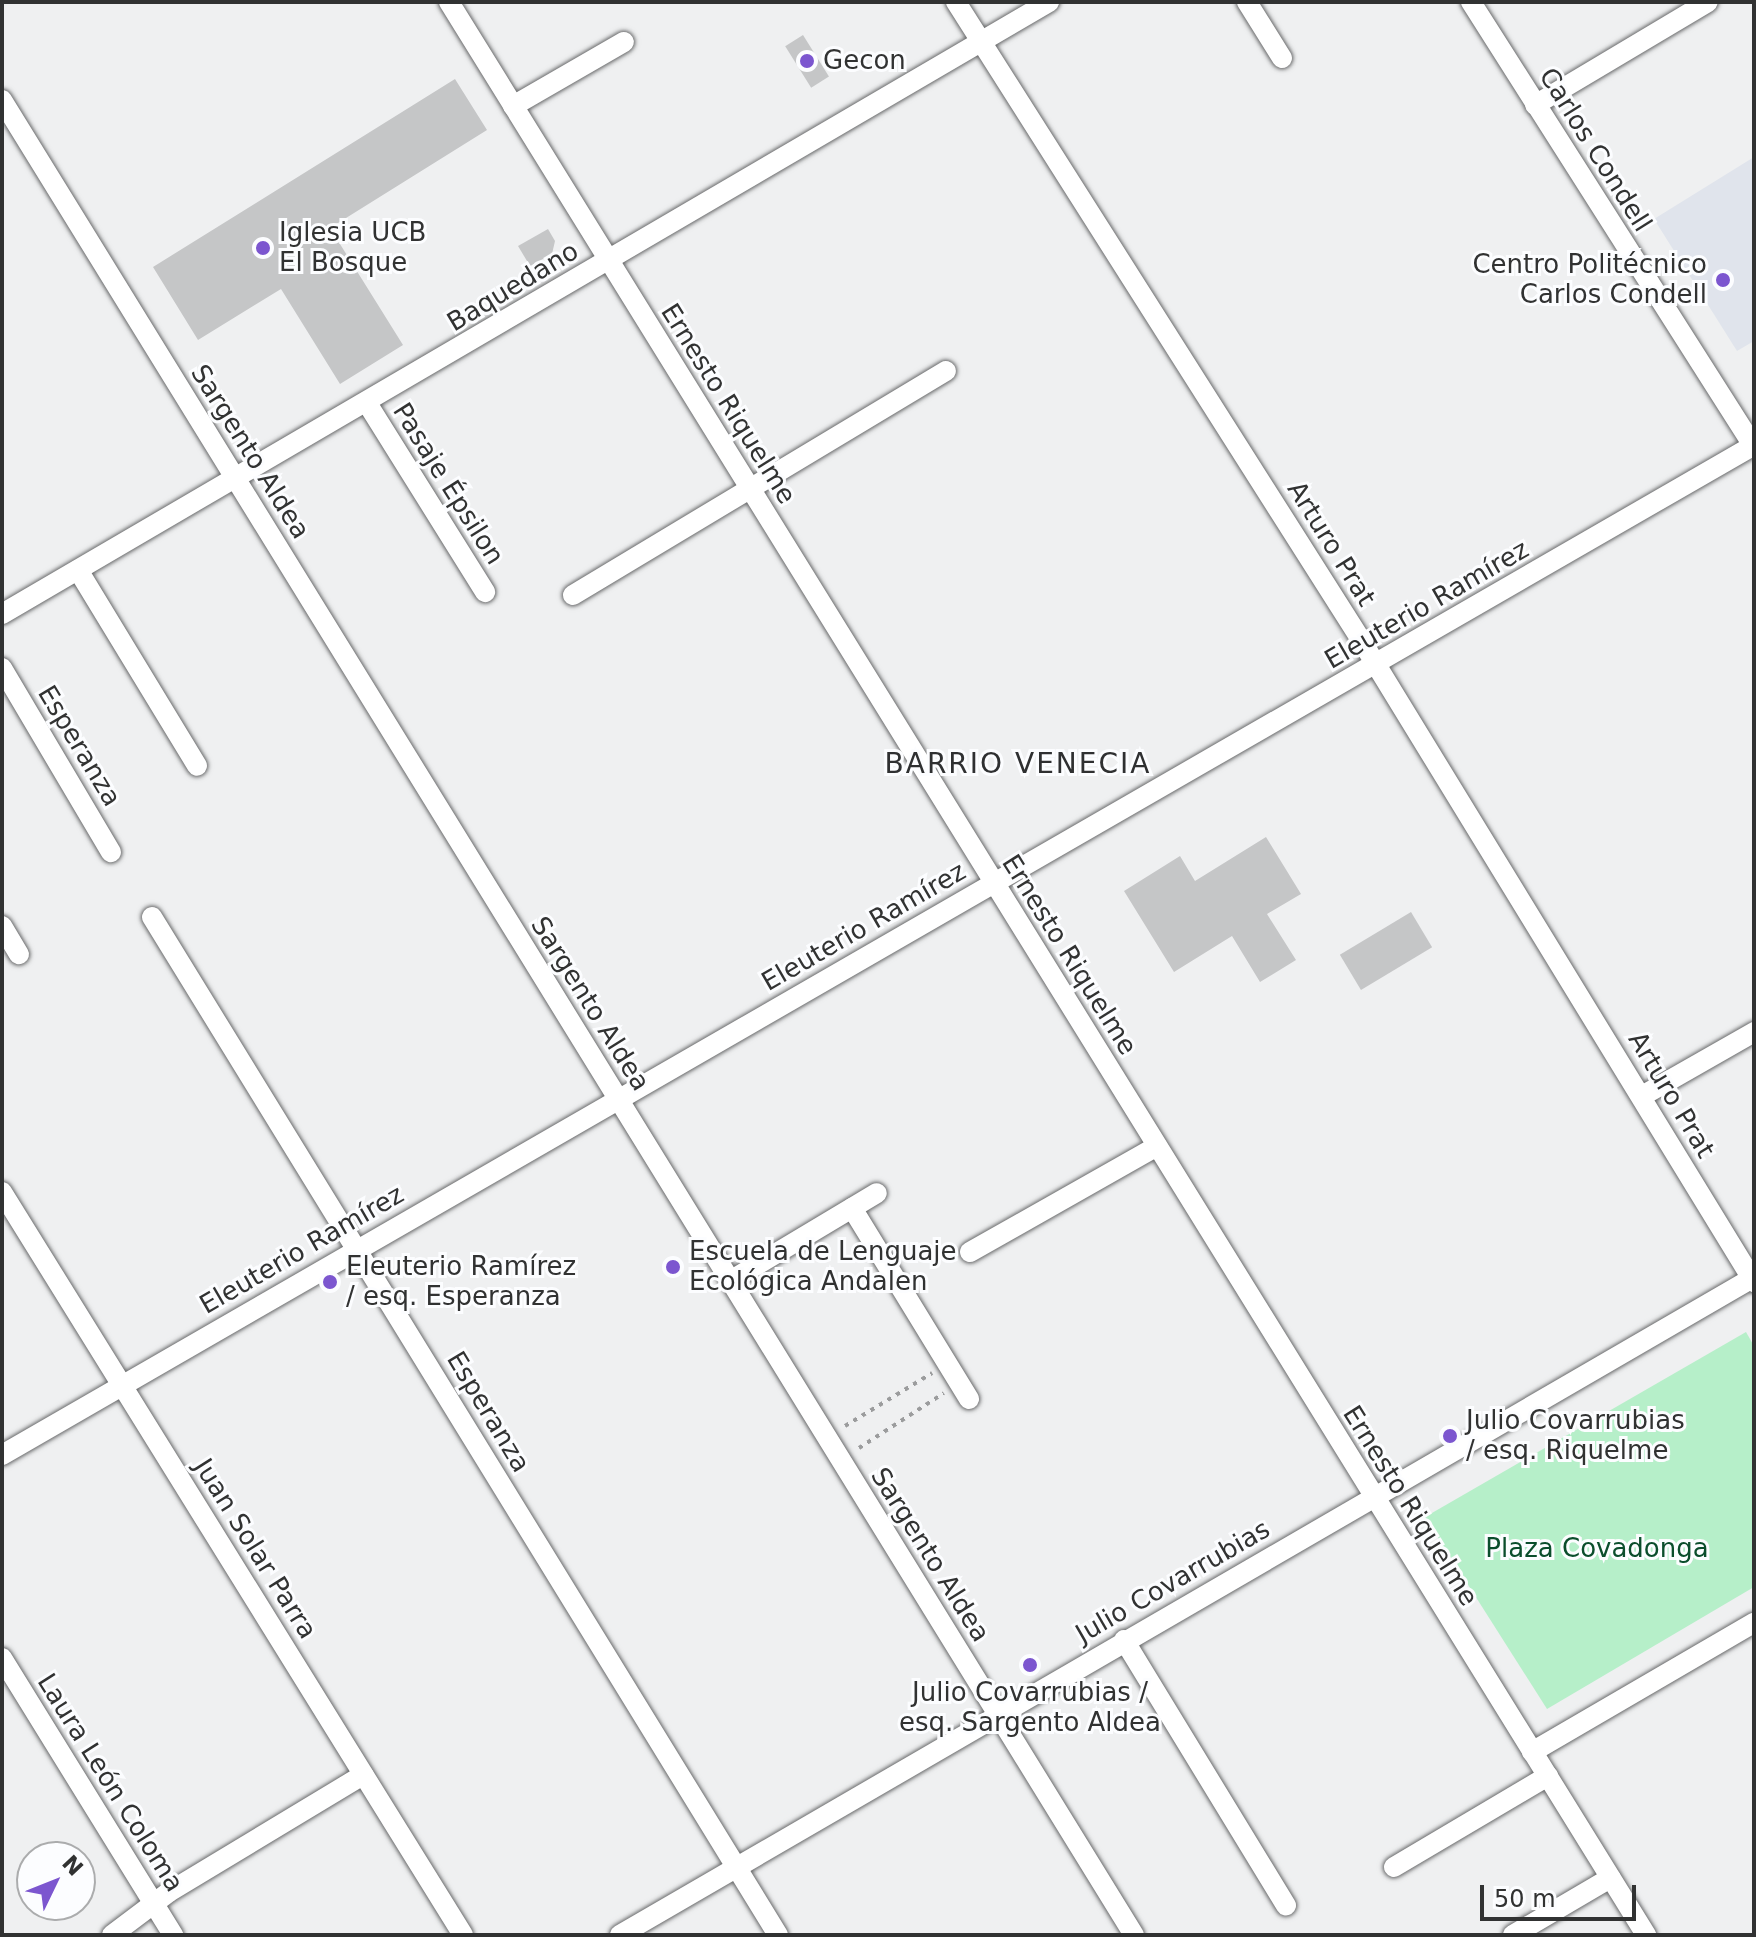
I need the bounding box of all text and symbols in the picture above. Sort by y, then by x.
place label: Gecon [823,45,906,77]
marker: Gecon [798,52,816,70]
street label: Carlos Condell [1532,62,1658,238]
place label: Iglesia UCB El Bosque [279,217,426,278]
street label: Baquedano [442,236,584,338]
marker: Iglesia UCB El Bosque [254,239,272,257]
place label: Centro Politécnico Carlos Condell [1472,249,1707,310]
marker: Centro Politécnico Carlos Condell [1714,271,1732,289]
street label: Ernesto Riquelme [654,298,802,510]
street label: Sargento Aldea [184,359,316,545]
street label: Pasaje Épsilon [386,397,510,571]
street label: Arturo Prat [1280,476,1382,612]
street label: Eleuterio Ramírez [1320,534,1534,676]
street label: Esperanza [31,680,127,812]
district label: BARRIO VENECIA [885,747,1151,781]
street label: Ernesto Riquelme [995,849,1143,1061]
street label: Eleuterio Ramírez [757,856,971,998]
street label: Sargento Aldea [524,911,656,1097]
street label: Arturo Prat [1621,1026,1721,1164]
street label: Eleuterio Ramírez [195,1179,409,1321]
place label: Escuela de Lenguaje Ecológica Andalen [689,1236,957,1298]
place label: Eleuterio Ramírez / esq. Esperanza [346,1251,576,1312]
marker: Escuela de Lenguaje Ecológica Andalen [664,1258,682,1276]
marker: Eleuterio Ramírez / esq. Esperanza [321,1273,339,1291]
street label: Esperanza [440,1346,536,1478]
street label: Ernesto Riquelme [1336,1400,1484,1612]
place label: Julio Covarrubias / esq. Riquelme [1466,1405,1685,1466]
marker: Julio Covarrubias / esq. Riquelme [1441,1427,1459,1445]
street label: Juan Solar Parra [187,1453,323,1645]
street label: Sargento Aldea [864,1462,996,1648]
street label: Julio Covarrubias [1070,1514,1276,1650]
park label: Plaza Covadonga [1485,1533,1709,1565]
marker: Julio Covarrubias / esq. Sargento Aldea [1021,1656,1039,1674]
street label: Laura León Coloma [30,1668,190,1898]
place label: Julio Covarrubias / esq. Sargento Aldea [899,1677,1161,1738]
north arrow [16,1841,96,1921]
text: N [57,1850,88,1881]
scale bar [1484,1869,1640,1919]
text: 50 m [1494,1885,1556,1913]

